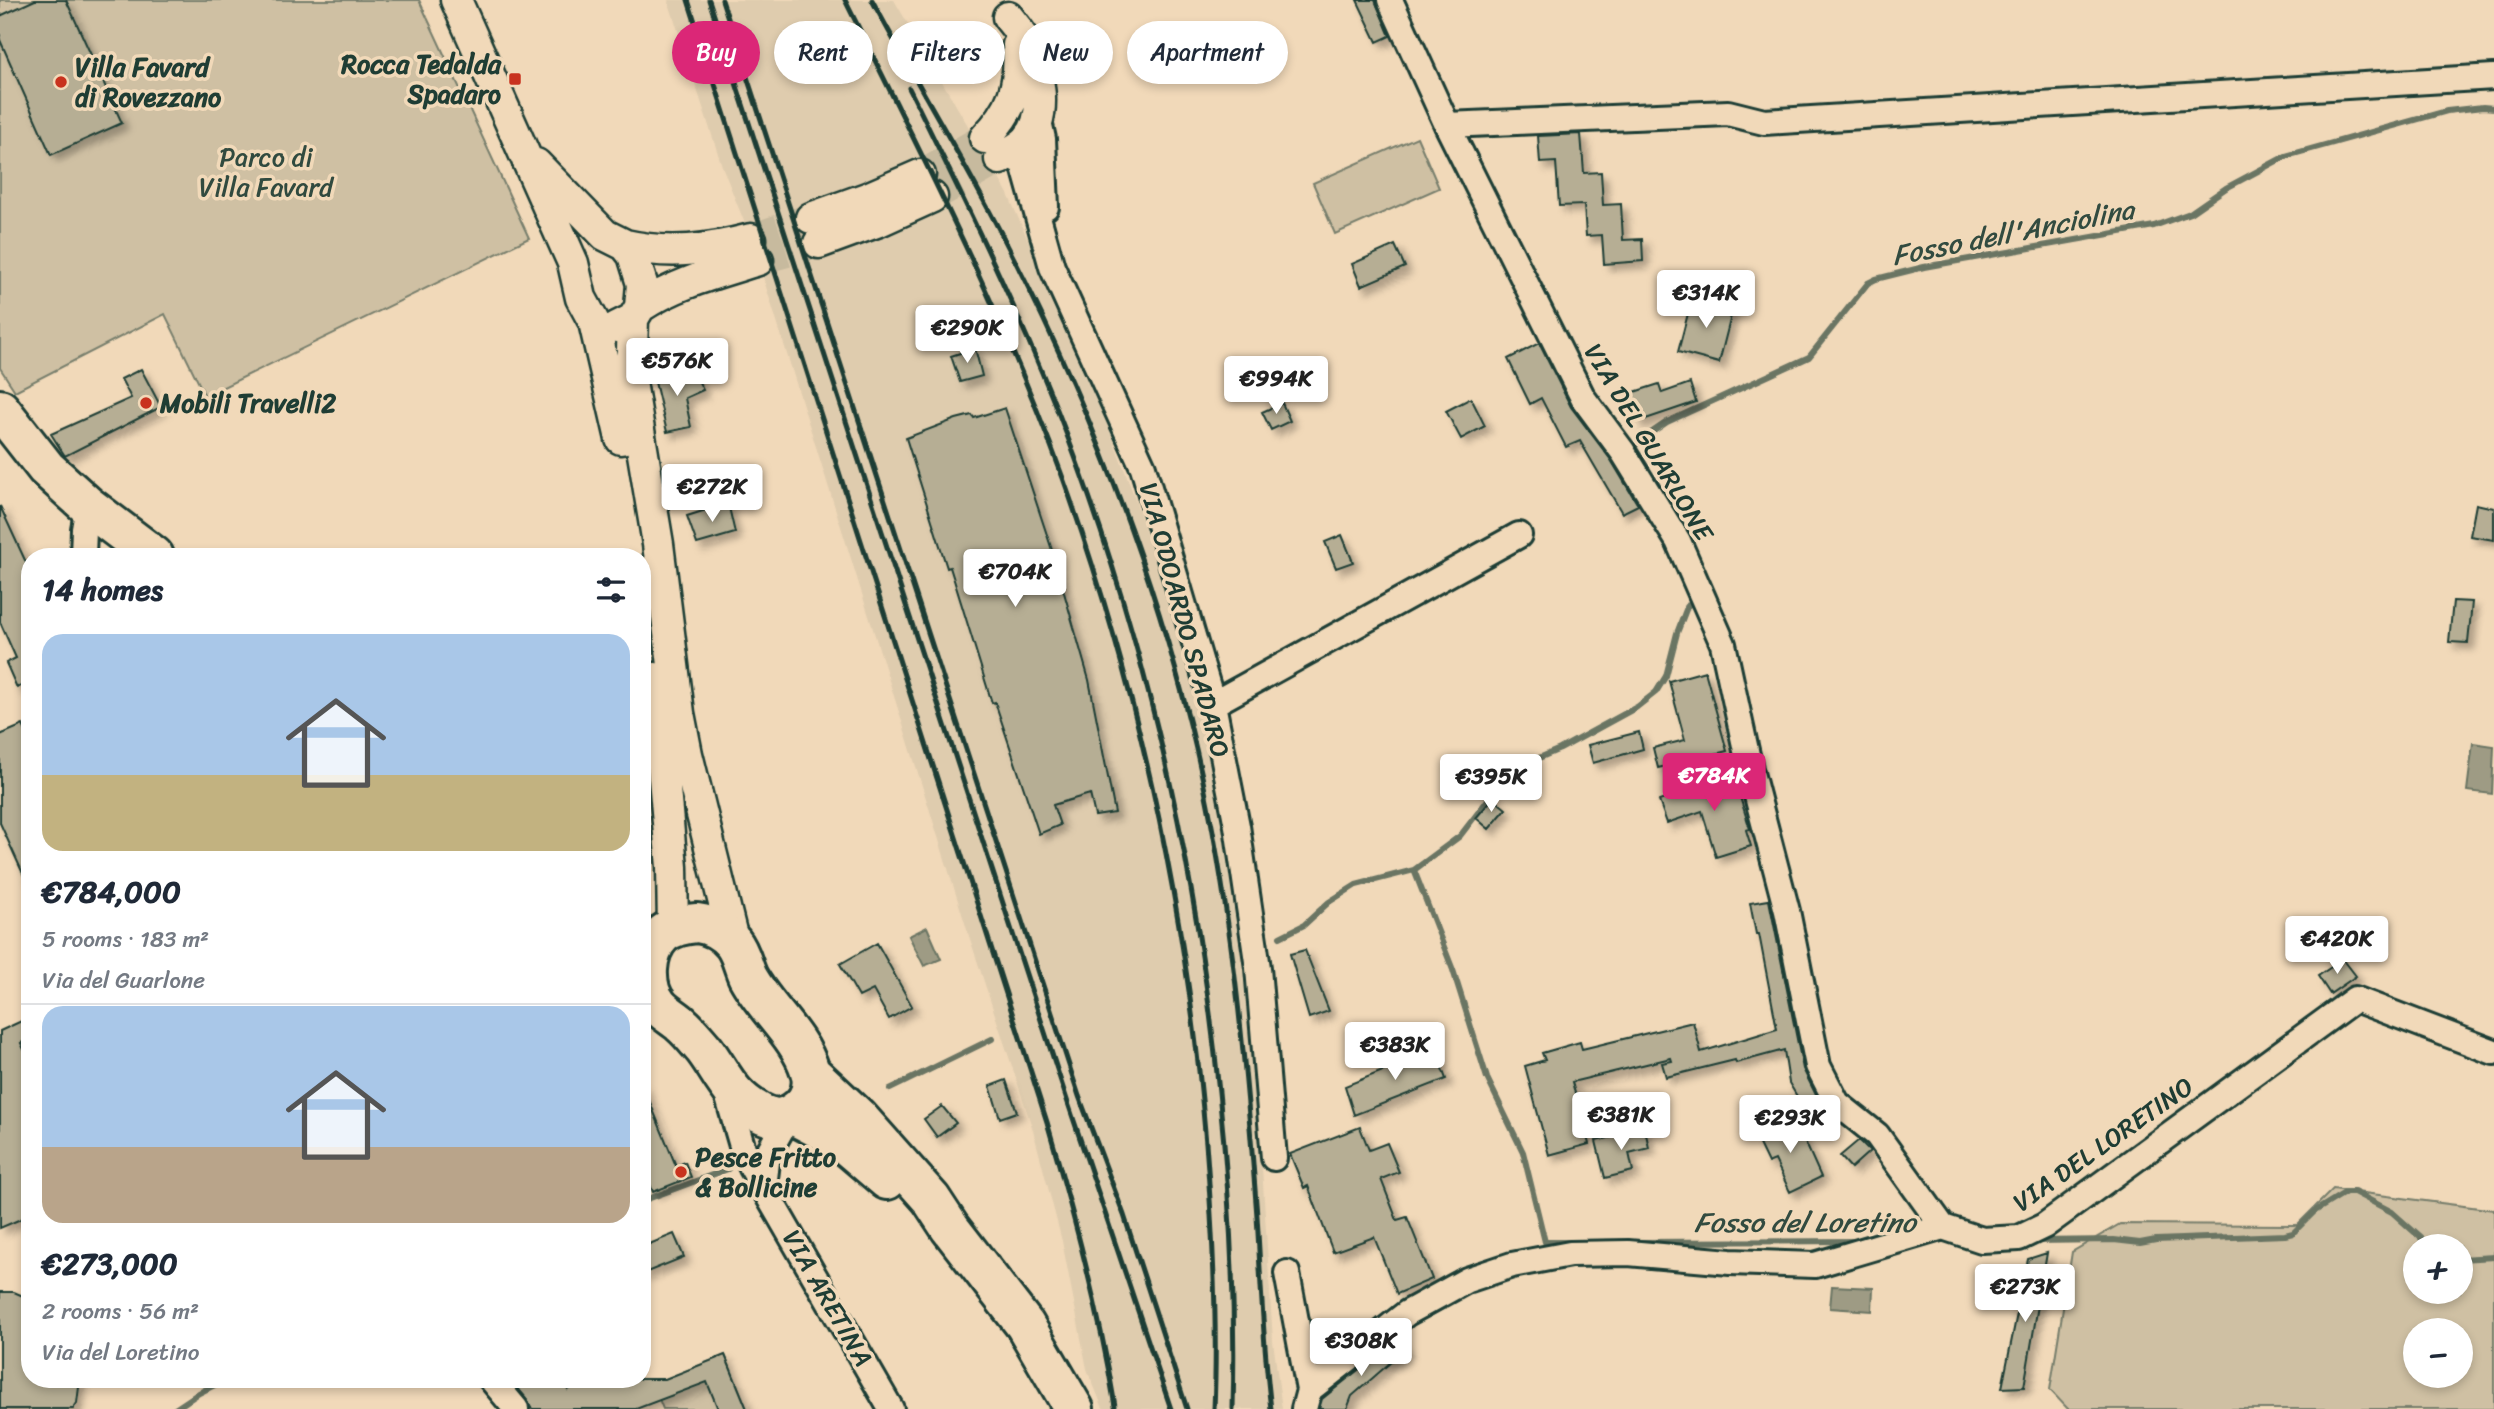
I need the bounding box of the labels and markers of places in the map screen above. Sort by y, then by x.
place label: Rocca Tedalda Spadaro [340,41,502,117]
place label: Villa Favard di Rovezzano [75,44,222,120]
marker: Rocca Tedalda Spadaro [507,71,523,87]
marker: Villa Favard di Rovezzano [53,74,69,90]
pin: €314K [1657,270,1755,330]
pin: €290K [918,306,1016,365]
pin: €576K [628,338,726,398]
pin: €994K [1227,356,1325,416]
place label: Mobili Travelli2 [159,380,336,426]
marker: Mobili Travelli2 [138,395,154,411]
pin: €272K [663,464,761,524]
pin: €704K [966,550,1064,609]
pin: €395K [1442,754,1540,814]
pin: €784K [1665,754,1763,813]
pin: €420K [2288,916,2386,976]
pin: €383K [1346,1023,1444,1082]
pin: €381K [1572,1092,1670,1152]
pin: €293K [1741,1096,1839,1155]
place label: Pesce Fritto & Bollicine [695,1134,837,1210]
marker: Pesce Fritto & Bollicine [673,1164,689,1180]
pin: €273K [1976,1264,2074,1324]
pin: €308K [1312,1318,1410,1378]

